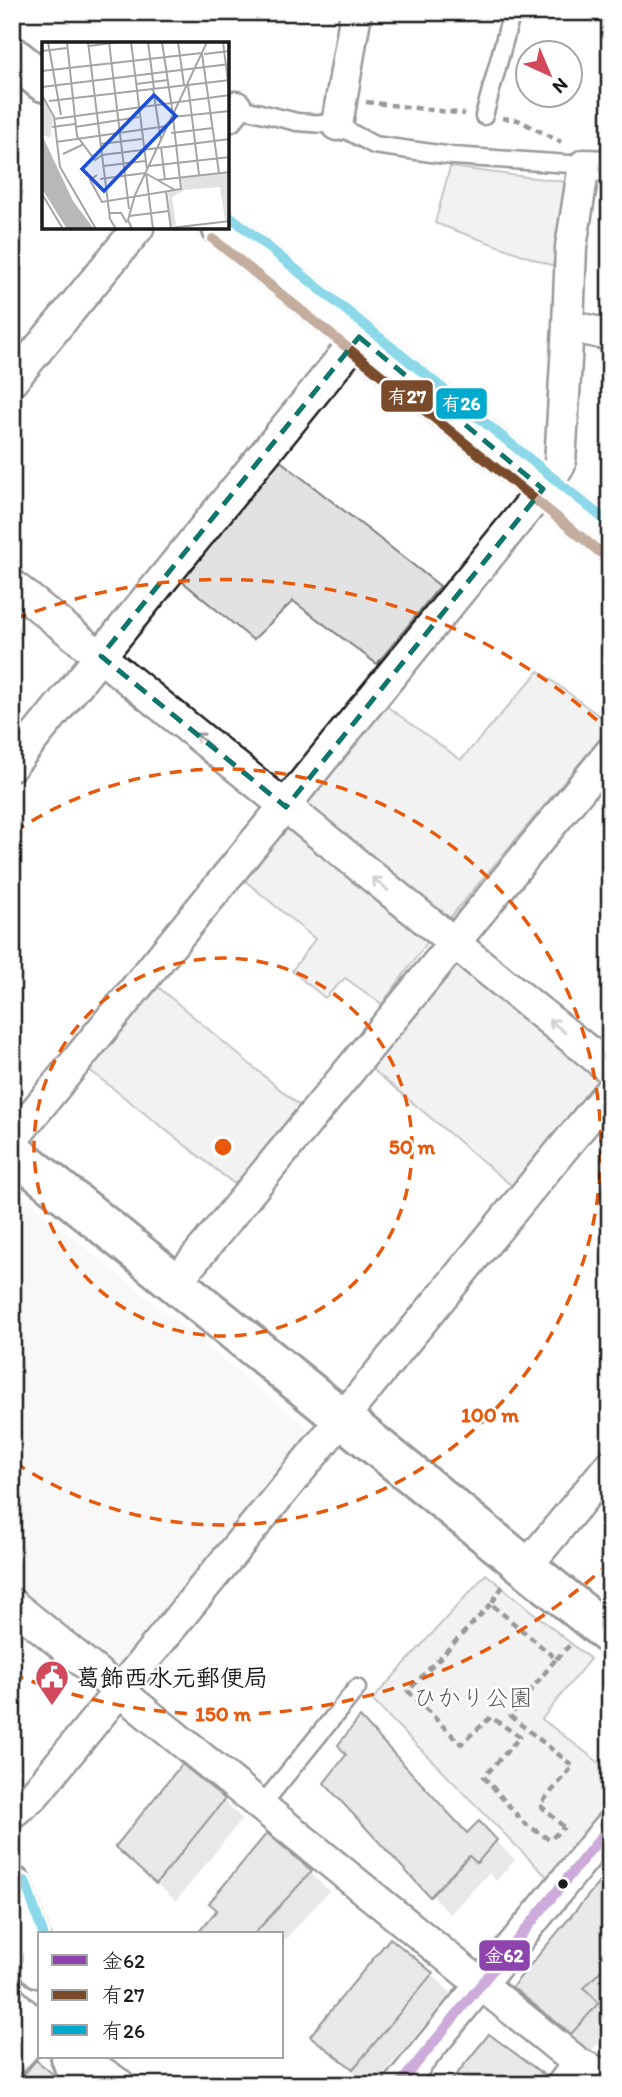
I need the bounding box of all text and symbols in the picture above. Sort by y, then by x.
north arrow [514,38,584,108]
inset map [42,42,229,229]
text: N [548,73,573,99]
line badge: 有27 [380,379,434,413]
text: 有27 [388,385,427,408]
line badge: 有26 [435,387,488,420]
text: 有26 [441,392,481,415]
one-way arrow [195,732,213,748]
one-way arrow [371,876,389,891]
one-way arrow [548,1019,566,1034]
text: 50 m [389,1134,436,1159]
centre of rings [211,1135,235,1159]
text: 100 m [461,1402,519,1427]
public building icon: 葛飾西水元郵便局 [33,1658,71,1707]
place label: 葛飾西水元郵便局 [76,1663,268,1692]
park label: ひかり公園 [413,1683,533,1712]
text: 150 m [195,1701,251,1726]
unlabelled marker [556,1877,570,1891]
legend [38,1932,284,2058]
line badge: 金62 [478,1939,531,1972]
text: 金62 [484,1944,524,1967]
text: 金62 [102,1948,145,1973]
text: 有27 [102,1982,144,2007]
text: 有26 [102,2018,145,2043]

